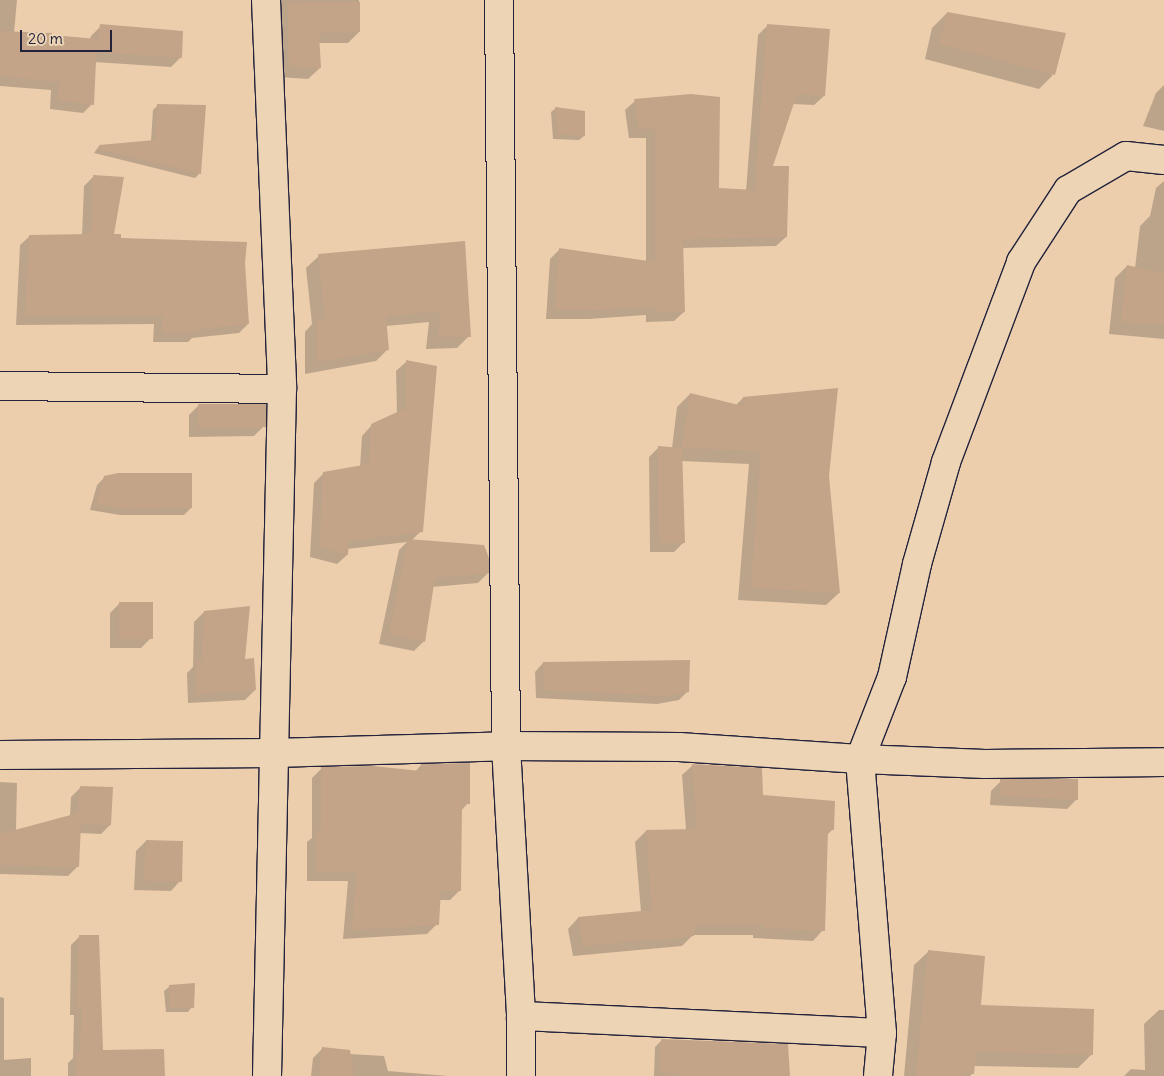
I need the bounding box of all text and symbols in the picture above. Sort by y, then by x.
scale bar [22,20,115,52]
text: 20 m [28,29,63,48]

